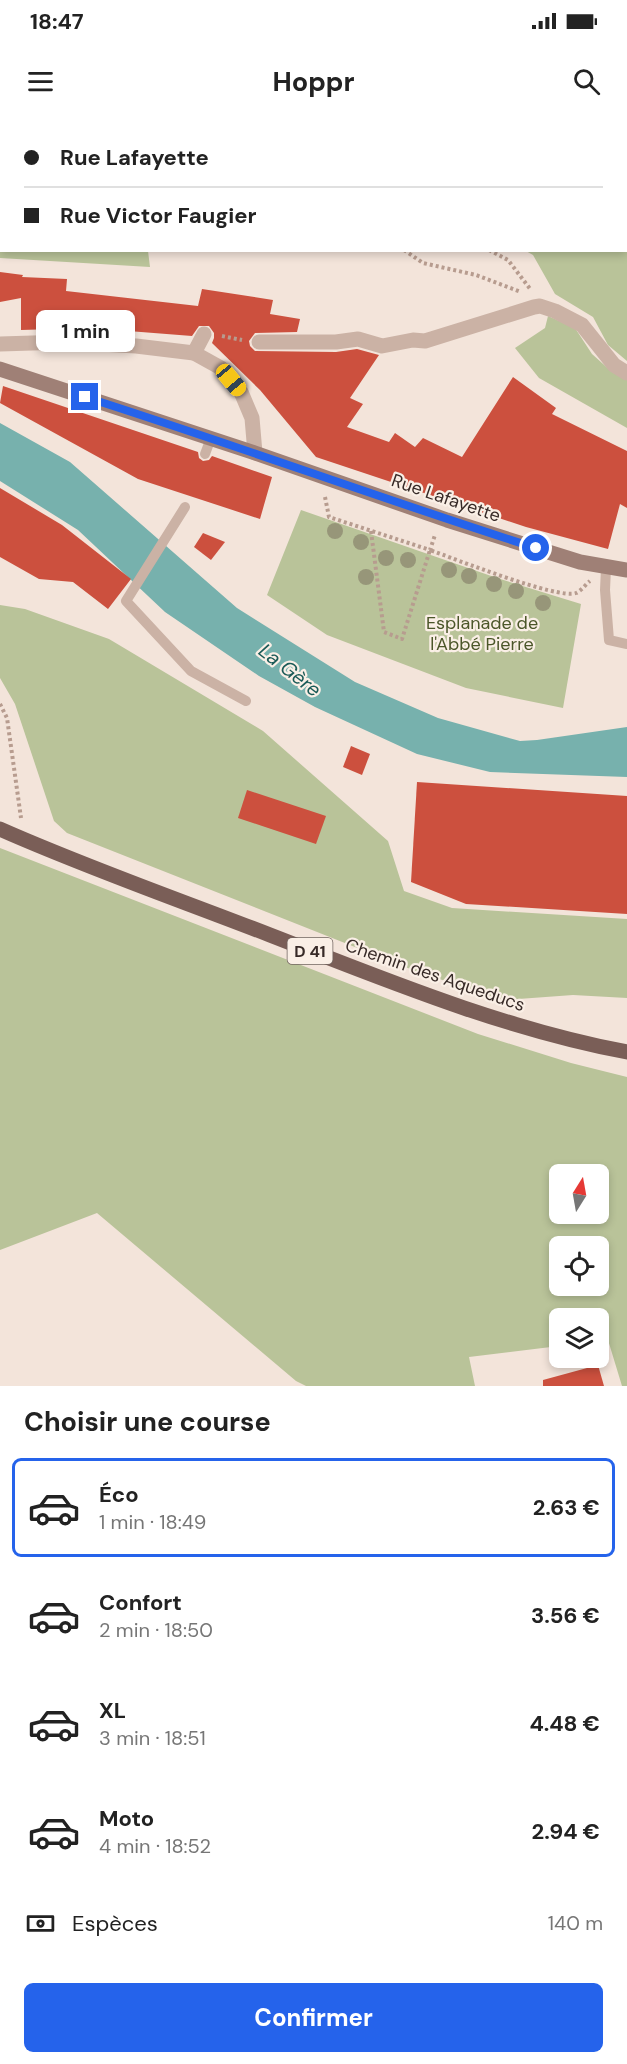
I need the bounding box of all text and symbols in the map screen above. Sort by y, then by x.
text: 18:47 [30,7,84,36]
text: Hoppr [272,64,355,99]
icon: menu [24,65,57,98]
icon: search [570,65,603,98]
text: Rue Lafayette [60,143,209,172]
text: Rue Victor Faugier [60,201,257,230]
callout: 1 min [36,310,134,352]
text: 1 min [61,318,110,344]
car [213,360,249,400]
route end [71,383,98,410]
street label: Rue Lafayette [388,468,504,528]
route start [522,534,549,561]
park label: Esplanade de l'Abbé Pierre [426,611,538,656]
water label: La Gère [253,637,327,703]
street label: Chemin des Aqueducs [342,933,528,1017]
road number: D 41 [288,938,332,964]
north arrow [549,1164,609,1224]
map controls [549,1164,609,1368]
button: locate [549,1236,609,1296]
button: layers [549,1308,609,1368]
text: Choisir une course [24,1404,271,1439]
text: Éco [99,1480,139,1509]
icon: car [27,1481,81,1535]
text: 2.63 € [533,1493,600,1522]
text: 1 min · 18:49 [99,1509,206,1535]
text: Confort [99,1588,182,1617]
icon: car [27,1589,81,1643]
text: 3.56 € [531,1601,600,1630]
text: 2 min · 18:50 [99,1617,213,1643]
text: XL [99,1696,126,1725]
icon: car [27,1697,81,1751]
text: 4.48 € [529,1709,600,1738]
text: 3 min · 18:51 [99,1725,206,1751]
text: Moto [99,1804,154,1833]
icon: car [27,1805,81,1859]
text: 2.94 € [532,1817,600,1846]
text: 4 min · 18:52 [99,1833,211,1859]
icon: cash [24,1907,57,1940]
text: Espèces [72,1909,158,1938]
text: 140 m [548,1910,603,1936]
button: Confirmer [24,1983,603,2052]

